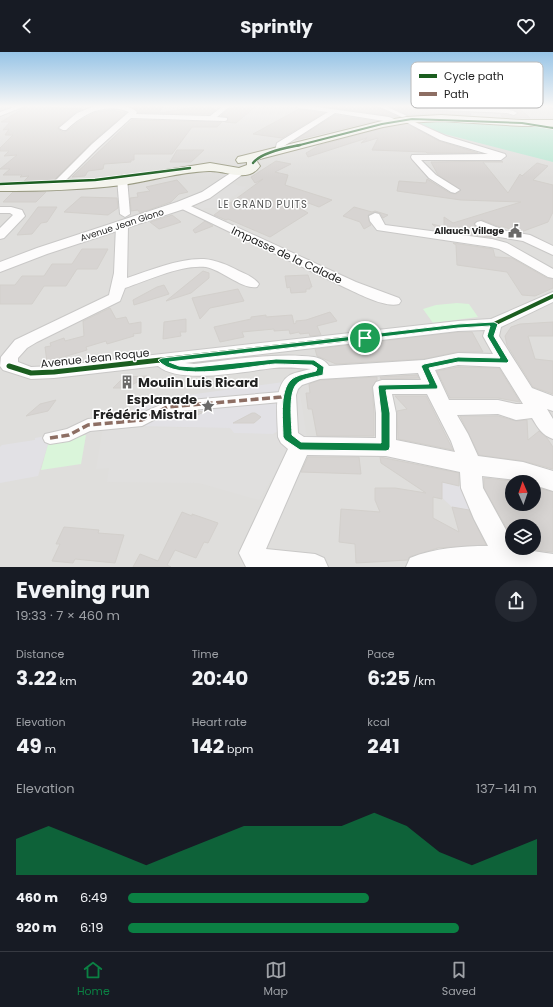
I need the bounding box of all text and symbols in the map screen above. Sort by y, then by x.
text: Sprintly [240,14,313,39]
icon: back [16,15,38,37]
icon: heart [515,15,537,37]
legend [411,62,543,108]
text: Cycle path [444,68,504,84]
text: Path [444,86,469,102]
district label: LE GRAND PUITS [218,197,308,212]
street label: Avenue Jean Giono [79,206,166,244]
street label: Impasse de la Calade [229,222,345,288]
public building icon: Allauch Village [507,223,523,239]
place label: Allauch Village [434,225,504,237]
pin [348,321,382,355]
icon: arrive [354,327,376,349]
street label: Avenue Jean Roque [40,344,150,372]
place label: Moulin Luis Ricard [138,373,259,392]
building icon: Moulin Luis Ricard [119,374,135,390]
place label: Esplanade Frédéric Mistral [93,390,197,424]
place icon: Esplanade Frédéric Mistral [200,398,216,414]
north arrow [505,475,541,511]
map controls [505,475,541,555]
button: layers [505,519,541,555]
text: Evening run [16,575,150,606]
button: share [495,580,537,622]
text: 19:33 · 7 × 460 m [16,606,120,625]
text: Distance [16,646,64,662]
text: Time [192,646,218,662]
text: Pace [367,646,395,662]
text: 3.22 [16,664,57,692]
text: 20:40 [192,664,248,692]
text: 6:25 [367,664,410,692]
text: km [57,673,77,689]
text: /km [410,673,435,689]
text: Elevation [16,714,66,730]
text: Heart rate [192,714,247,730]
text: kcal [367,714,390,730]
text: 49 [16,732,42,760]
text: 142 [192,732,224,760]
text: 241 [367,732,400,760]
text: m [42,741,56,757]
text: bpm [224,741,253,757]
text: Elevation [16,779,75,798]
text: 137–141 m [476,779,537,798]
text: 460 m [16,888,58,907]
text: 6:49 [80,888,107,907]
text: 920 m [16,918,56,937]
text: 6:19 [80,918,103,937]
tab: Home [77,959,110,1000]
tab: Map [264,959,288,1000]
tab: Saved [442,959,476,1000]

